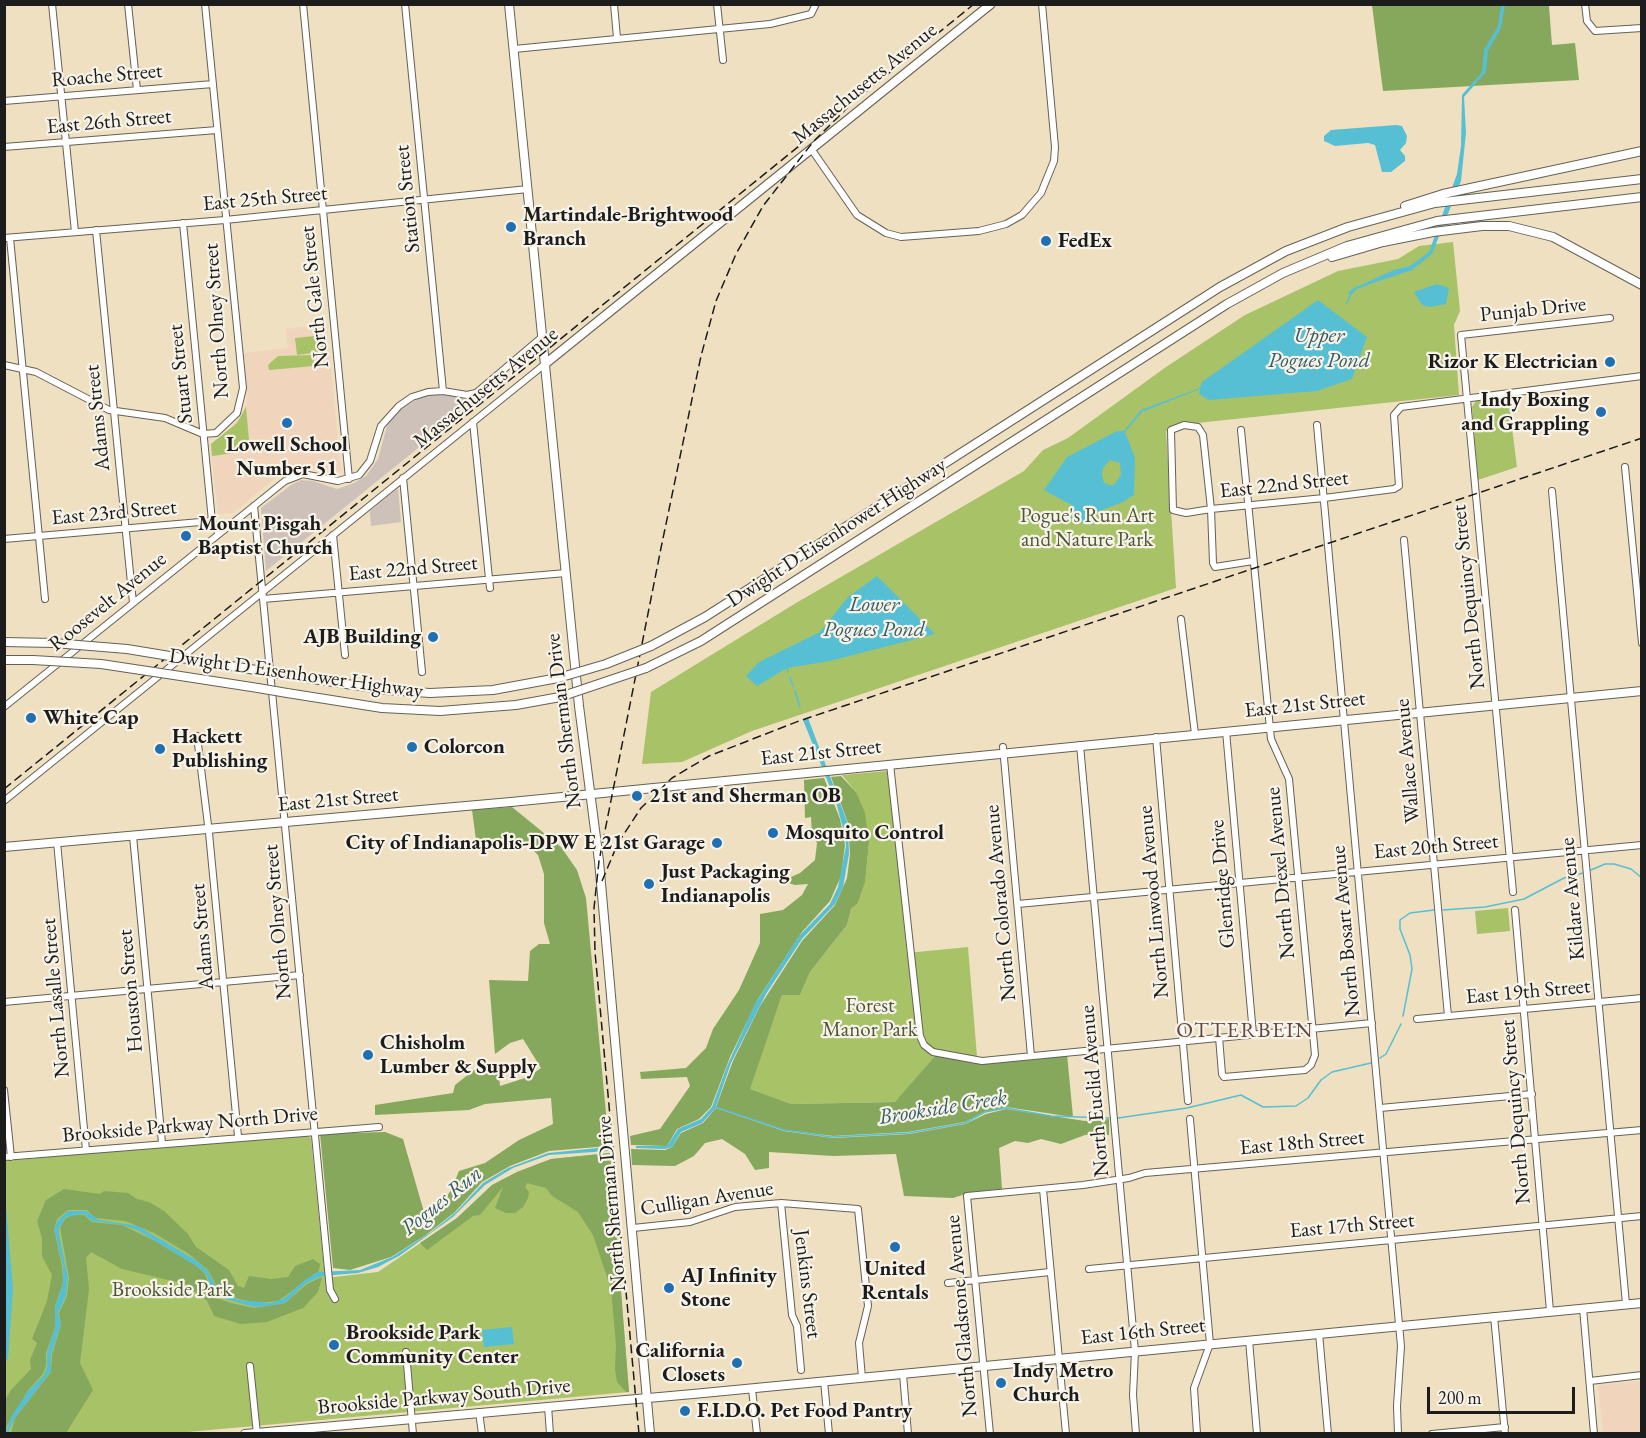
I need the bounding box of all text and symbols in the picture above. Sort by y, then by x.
street label: Massachusetts Avenue [788,18,942,150]
street label: Roache Street [51,59,163,93]
street label: East 26th Street [46,104,172,140]
street label: Station Street [390,144,426,254]
street label: East 25th Street [202,181,328,217]
place label: Martindale-Brightwood Branch [523,202,734,252]
marker: Martindale-Brightwood Branch [504,220,518,234]
street label: North Gale Street [295,225,335,369]
place label: FedEx [1058,228,1112,254]
marker: FedEx [1039,234,1053,248]
street label: North Olney Street [199,243,235,399]
street label: Punjab Drive [1479,292,1587,328]
street label: Massachusetts Avenue [409,322,563,454]
street label: Stuart Street [163,323,199,425]
water label: Upper Pogues Pond [1268,323,1370,374]
place label: Rizor K Electrician [1428,349,1598,375]
marker: Rizor K Electrician [1603,355,1617,369]
street label: Adams Street [80,363,116,473]
place label: Indy Boxing and Grappling [1461,387,1589,437]
marker: Indy Boxing and Grappling [1594,405,1608,419]
marker: Lowell School Number 51 [280,416,294,430]
place label: Lowell School Number 51 [226,432,348,482]
street label: Dwight D Eisenhower Highway [723,453,951,613]
street label: East 22nd Street [1218,466,1350,504]
street label: East 23rd Street [50,495,178,531]
park label: Pogue's Run Art and Nature Park [1020,503,1154,553]
street label: North Dequincy Street [1447,503,1491,691]
place label: Mount Pisgah Baptist Church [198,511,333,561]
marker: Mount Pisgah Baptist Church [179,529,193,543]
street label: Roosevelt Avenue [44,547,172,657]
street label: East 22nd Street [347,551,479,587]
water label: Lower Pogues Pond [823,592,925,644]
place label: AJB Building [303,624,421,650]
marker: AJB Building [426,630,440,644]
street label: North Sherman Drive [541,632,587,810]
street label: Dwight D Eisenhower Highway [167,644,425,704]
street label: East 21st Street [1243,686,1367,724]
street label: Wallace Avenue [1390,698,1426,824]
place label: White Cap [43,705,139,731]
marker: White Cap [24,711,38,725]
place label: Hackett Publishing [172,724,267,774]
place label: Colorcon [424,734,505,760]
street label: East 21st Street [759,734,883,772]
marker: Colorcon [405,740,419,754]
marker: Hackett Publishing [153,742,167,756]
street label: East 21st Street [277,782,399,818]
place label: 21st and Sherman OB [649,783,841,809]
street label: North Drexel Avenue [1261,786,1301,960]
marker: 21st and Sherman OB [630,789,644,803]
street label: North Colorado Avenue [980,804,1022,1002]
street label: North Linwood Avenue [1133,805,1175,999]
street label: Glenridge Drive [1205,819,1241,949]
place label: Mosquito Control [785,820,944,846]
marker: Mosquito Control [766,826,780,840]
street label: East 20th Street [1373,829,1499,865]
place label: City of Indianapolis-DPW E 21st Garage [346,830,705,856]
marker: City of Indianapolis-DPW E 21st Garage [710,836,724,850]
street label: Kildare Avenue [1555,837,1591,961]
street label: North Olney Street [259,843,297,1001]
street label: North Bosart Avenue [1326,844,1366,1018]
place label: Just Packaging Indianapolis [661,859,790,909]
marker: Just Packaging Indianapolis [642,877,656,891]
street label: Adams Street [186,883,220,991]
street label: North Lasalle Street [36,917,76,1079]
street label: Houston Street [113,928,149,1054]
street label: East 19th Street [1465,974,1591,1010]
park label: Forest Manor Park [822,993,918,1043]
street label: North Euclid Avenue [1075,1004,1115,1178]
district label: OTTERBEIN [1176,1018,1314,1044]
street label: North Dequincy Street [1495,1019,1537,1205]
place label: Chisholm Lumber & Supply [380,1030,537,1080]
marker: Chisholm Lumber & Supply [361,1048,375,1062]
water label: Brookside Creek [877,1085,1009,1131]
street label: Brookside Parkway North Drive [61,1101,319,1149]
street label: North Sherman Drive [592,1115,632,1293]
street label: East 18th Street [1239,1125,1365,1161]
water label: Pogues Run [396,1160,488,1242]
street label: Culligan Avenue [639,1176,775,1222]
street label: East 17th Street [1289,1208,1415,1244]
street label: North Gladstone Avenue [941,1214,983,1418]
street label: Jenkins Street [788,1228,826,1340]
marker: United Rentals [888,1240,902,1254]
place label: United Rentals [862,1256,928,1306]
place label: AJ Infinity Stone [681,1263,777,1313]
park label: Brookside Park [112,1277,232,1303]
marker: AJ Infinity Stone [662,1281,676,1295]
street label: East 16th Street [1079,1313,1207,1351]
place label: Brookside Park Community Center [346,1320,518,1370]
marker: Brookside Park Community Center [327,1338,341,1352]
place label: California Closets [635,1338,725,1388]
marker: California Closets [730,1356,744,1370]
place label: Indy Metro Church [1013,1358,1113,1408]
street label: Brookside Parkway South Drive [317,1373,571,1421]
scale bar [1430,1375,1578,1413]
marker: Indy Metro Church [994,1376,1008,1390]
text: 200 m [1438,1386,1482,1409]
place label: F.I.D.O. Pet Food Pantry [697,1398,912,1424]
marker: F.I.D.O. Pet Food Pantry [678,1404,692,1418]

